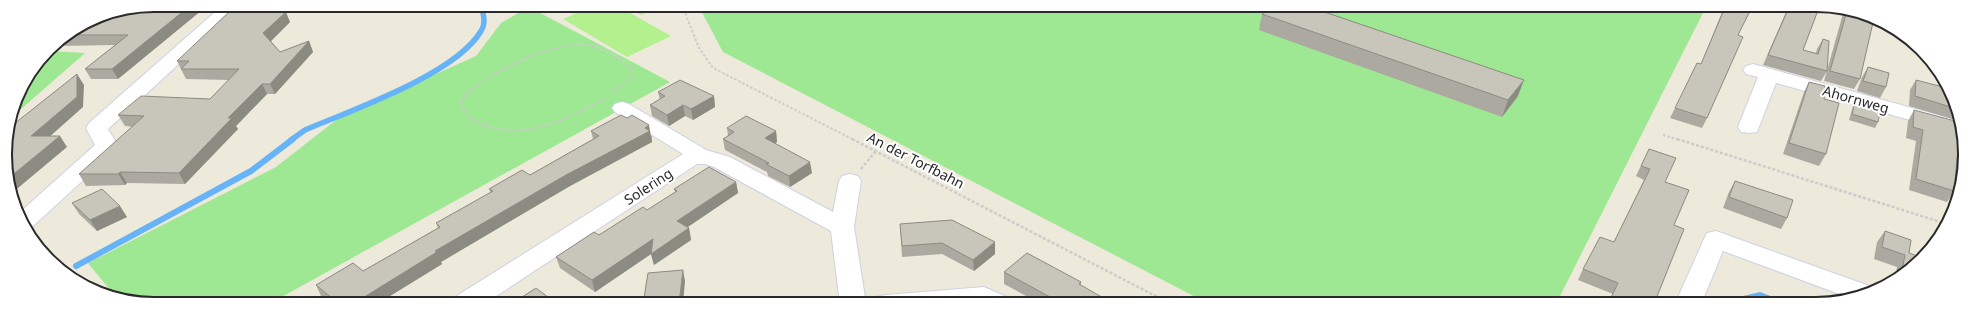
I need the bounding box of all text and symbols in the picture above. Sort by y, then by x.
street label: Ahornweg [1821,80,1891,118]
street label: An der Torfbahn [864,127,968,193]
street label: Solering [620,163,676,209]

